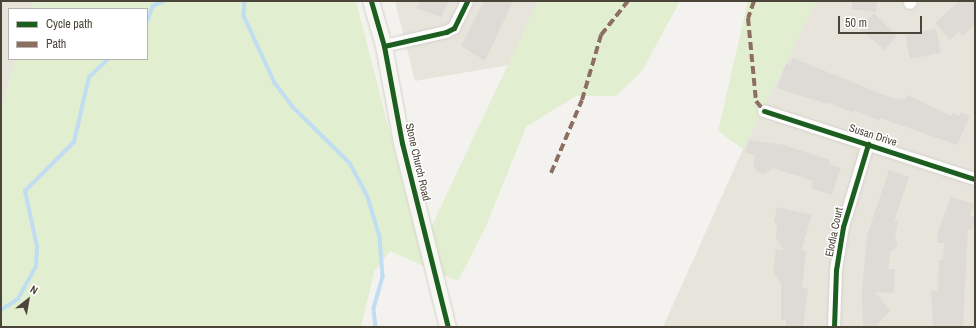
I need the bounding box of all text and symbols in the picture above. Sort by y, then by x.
legend [8,8,148,60]
scale bar [840,8,924,34]
text: 50 m [845,15,867,31]
text: Cycle path [46,16,93,32]
text: Path [46,36,66,52]
street label: Susan Drive [847,121,899,149]
street label: Stone Church Road [403,122,433,202]
street label: Elodia Court [822,206,846,258]
north arrow [8,280,48,320]
text: N [28,282,41,297]

